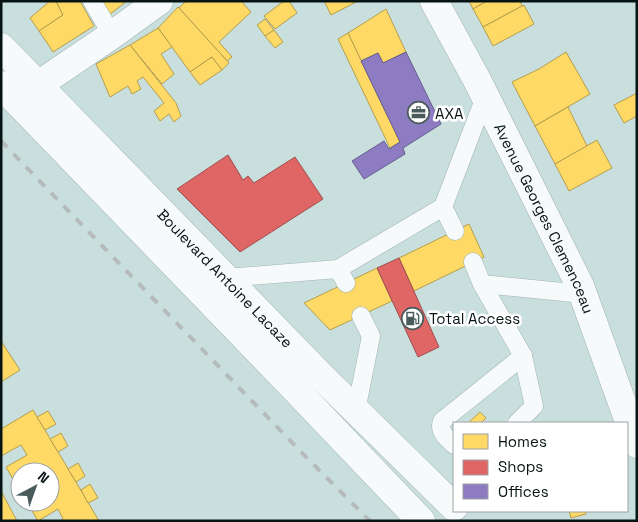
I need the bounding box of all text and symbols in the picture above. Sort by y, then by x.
office icon: AXA [407,101,431,125]
place label: AXA [435,104,464,123]
street label: Avenue Georges Clemenceau [491,120,599,316]
street label: Boulevard Antoine Lacaze [154,204,297,351]
fuel station icon: Total Access [401,306,425,330]
place label: Total Access [429,309,520,328]
legend [453,422,628,512]
text: Homes [498,432,547,451]
text: Shops [498,457,543,476]
north arrow [10,462,60,512]
text: N [34,467,53,487]
text: Offices [498,482,549,501]

